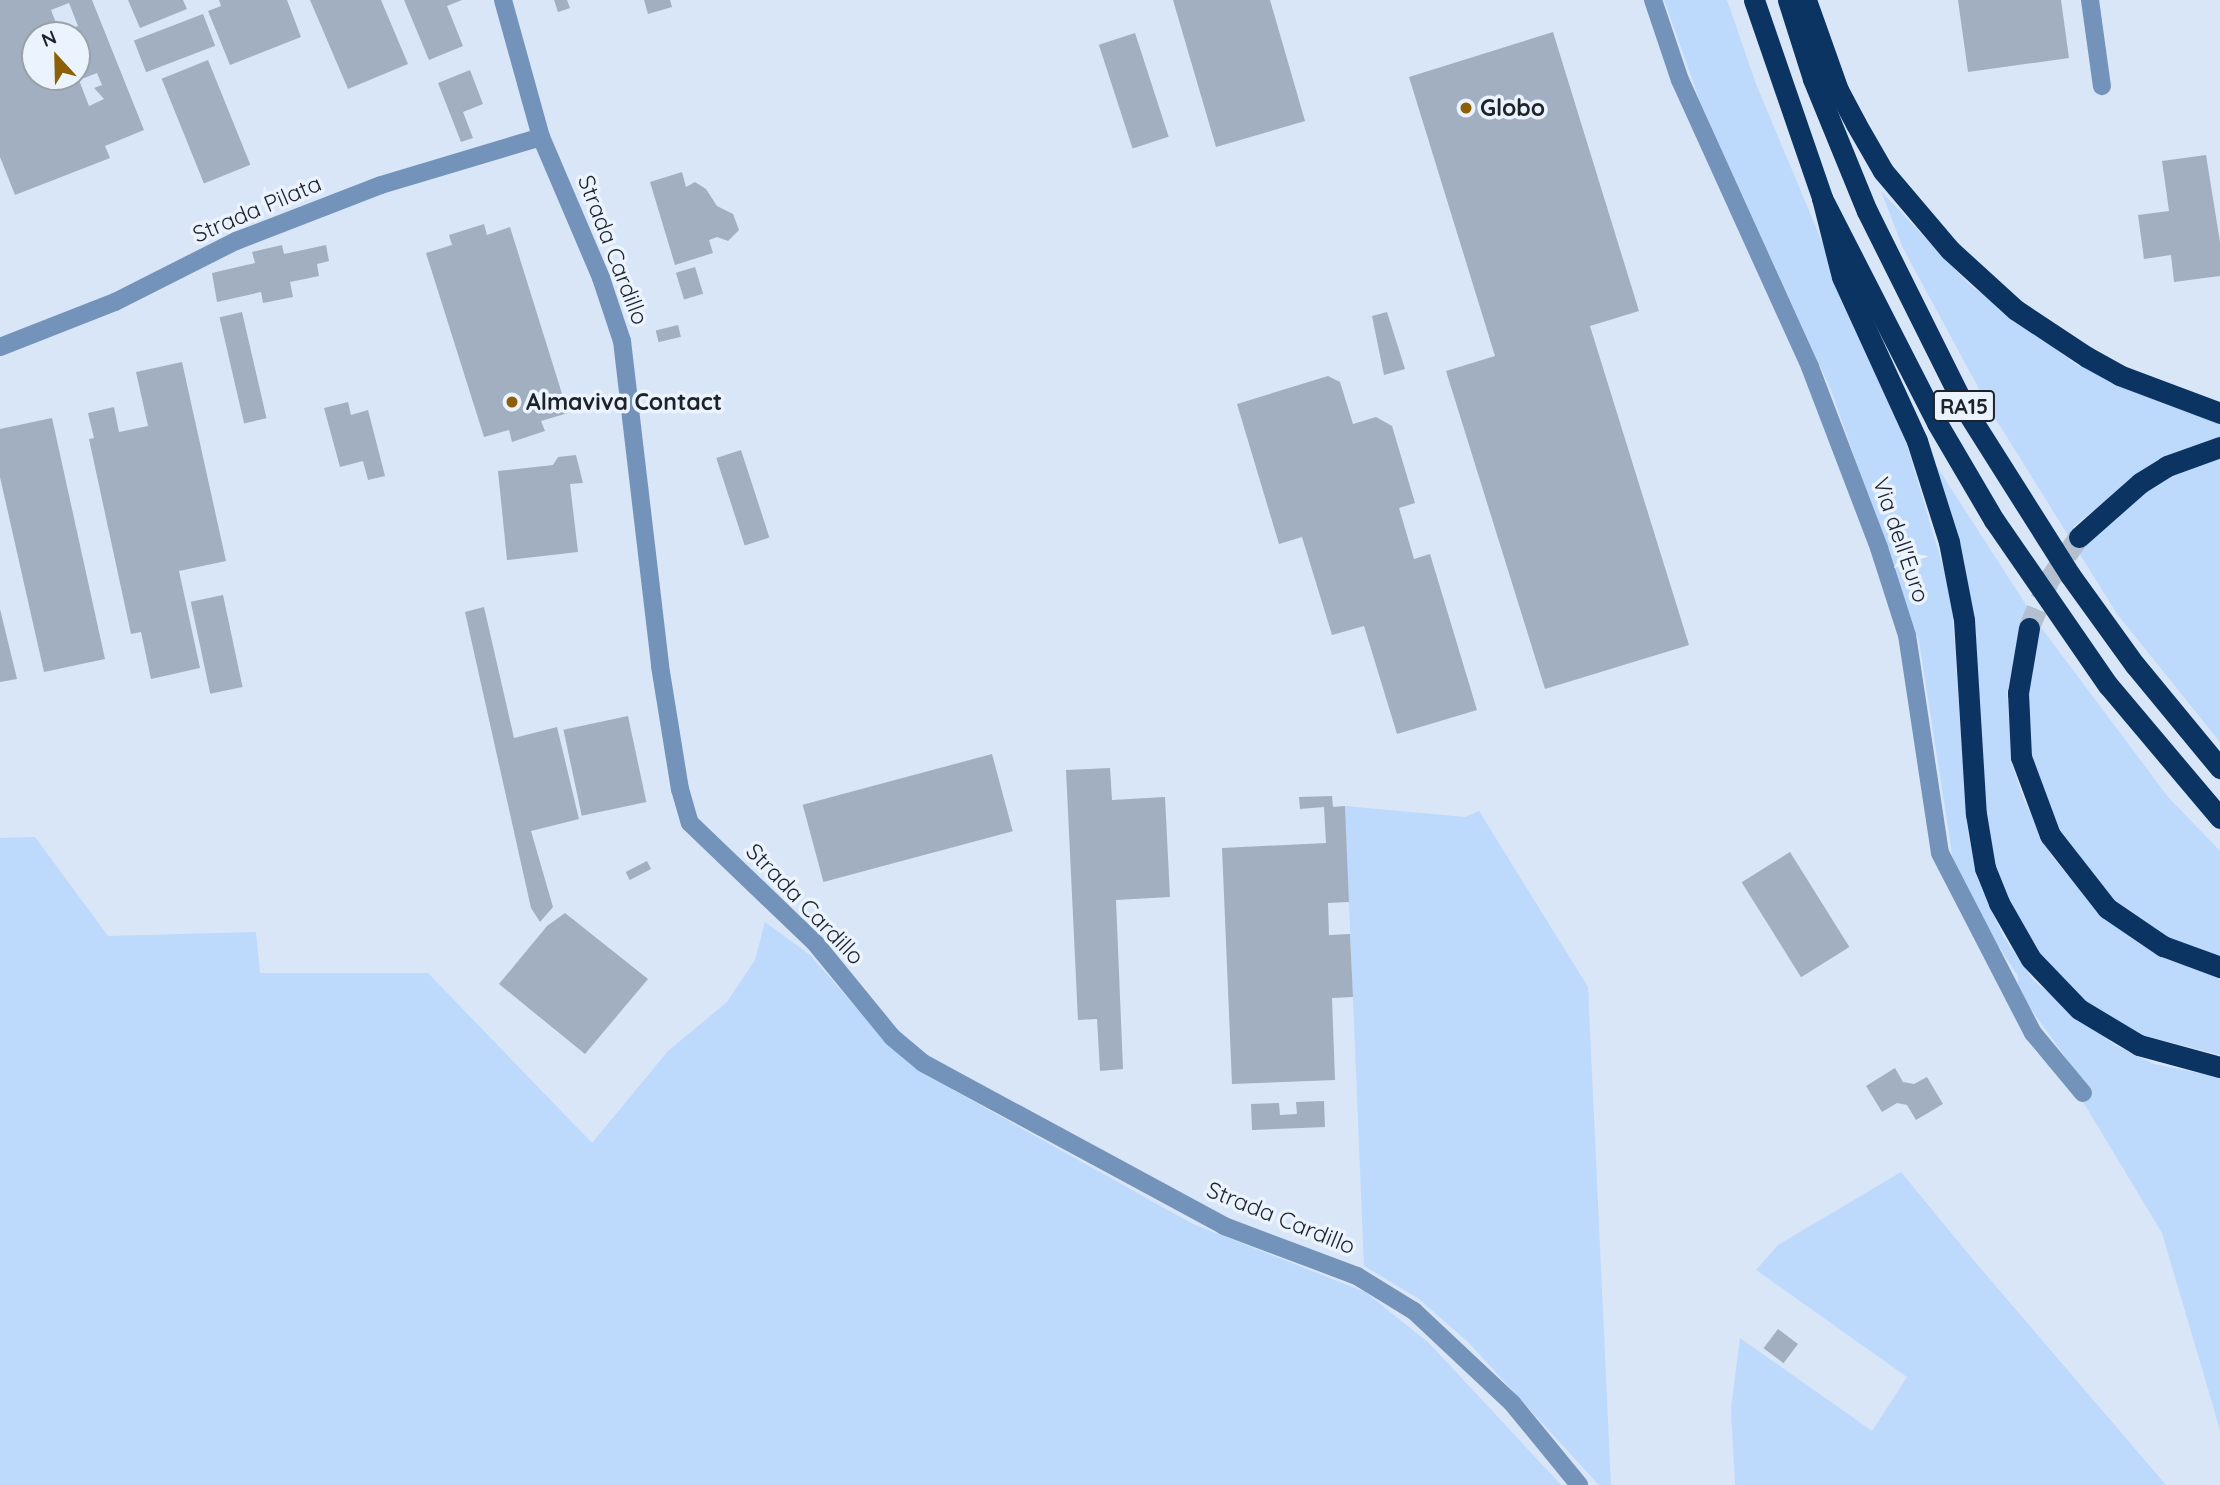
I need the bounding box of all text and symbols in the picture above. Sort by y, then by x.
north arrow [21,21,91,91]
text: N [38,25,60,52]
place label: Globo [1480,94,1545,122]
marker: Globo [1458,100,1474,116]
street label: Strada Pilata [189,170,325,248]
street label: Strada Cardillo [572,171,654,329]
place label: Almaviva Contact [526,388,722,416]
road number: RA15 [1932,388,1996,424]
marker: Almaviva Contact [504,394,520,410]
street label: Via dell'Euro [1867,474,1935,606]
street label: Strada Cardillo [740,838,870,970]
street label: Strada Cardillo [1203,1176,1359,1260]

